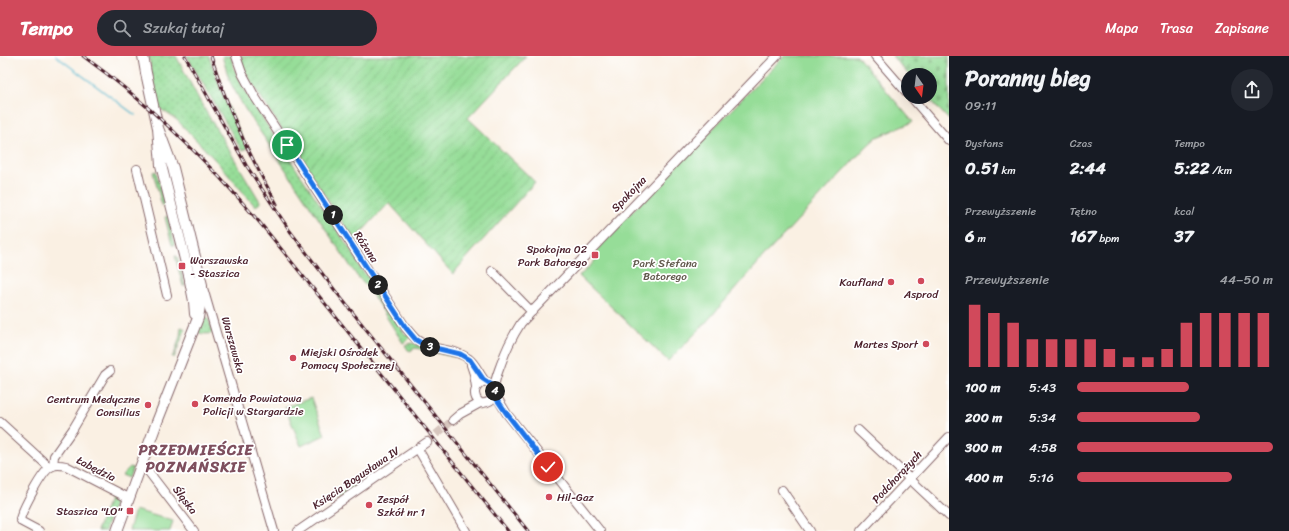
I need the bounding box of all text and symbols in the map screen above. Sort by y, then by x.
search box [97,10,377,46]
text: Tempo [20,12,73,45]
text: Szukaj tutaj [143,15,224,41]
text: Mapa [1105,16,1138,41]
text: Trasa [1160,16,1193,41]
text: Zapisane [1215,16,1269,41]
icon: search [111,17,133,39]
text: Poranny bieg [965,59,1091,98]
north arrow [901,68,937,104]
map controls [901,68,937,104]
button: share [1231,69,1273,111]
text: 09:11 [965,94,996,117]
pin [270,128,304,162]
icon: arrive [276,134,298,156]
text: Dystans [965,134,1003,153]
text: Czas [1070,134,1092,153]
text: Tempo [1174,134,1205,153]
text: 0.51 [965,153,999,183]
text: 2:44 [1070,153,1106,183]
text: 5:22 [1174,153,1209,183]
text: km [999,161,1016,180]
text: /km [1209,161,1232,180]
street label: Spokojna [607,171,652,217]
text: Przewyższenie [965,202,1036,221]
text: Tętno [1070,202,1097,221]
text: kcal [1174,202,1194,221]
pin: 1 [323,205,343,225]
text: 1 [331,205,335,224]
text: 6 [965,221,975,251]
text: 167 [1070,221,1096,251]
text: 37 [1174,221,1193,251]
street label: Różana [349,227,384,267]
text: m [975,229,986,248]
text: bpm [1096,229,1119,248]
place label: Spokojna 02 Park Batorego [518,240,588,272]
marker: Spokojna 02 Park Batorego [590,250,600,260]
place label: Warszawska - Staszica [190,251,249,283]
park label: Park Stefana Batorego [633,254,698,286]
marker: Warszawska - Staszica [177,261,187,271]
text: Przewyższenie [965,268,1049,291]
text: 44–50 m [1220,268,1273,291]
place label: Kaufland [840,273,884,292]
pin: 2 [368,275,388,295]
text: 2 [375,275,381,294]
marker: Asprod [916,276,926,286]
marker: Kaufland [886,277,896,287]
place label: Asprod [903,285,939,304]
street label: Warszawska [216,314,250,376]
place label: Martes Sport [854,335,919,354]
pin: 3 [420,337,440,357]
text: 3 [427,337,433,356]
marker: Martes Sport [921,339,931,349]
place label: Miejski Ośrodek Pomocy Społecznej [301,343,395,375]
marker: Miejski Ośrodek Pomocy Społecznej [288,353,298,363]
text: 100 m [965,376,1000,399]
text: 5:43 [1029,376,1056,399]
pin: 4 [485,381,505,401]
text: 4 [492,381,498,400]
place label: Komenda Powiatowa Policji w Stargardzie [203,389,304,421]
place label: Centrum Medyczne Consilius [47,390,141,422]
marker: Komenda Powiatowa Policji w Stargardzie [190,399,200,409]
marker: Centrum Medyczne Consilius [143,400,153,410]
text: 200 m [965,406,1002,429]
text: 5:34 [1029,406,1056,429]
text: 300 m [965,436,1002,459]
text: 4:58 [1029,436,1057,459]
district label: PRZEDMIEŚCIE POZNAŃSKIE [138,437,254,480]
street label: Księcia Bogusława IV [308,441,404,515]
street label: Podchorążych [867,446,927,508]
pin [531,450,565,484]
street label: Łabędzia [73,451,119,487]
icon: check [537,456,559,478]
text: 400 m [965,466,1003,489]
text: 5:16 [1029,466,1054,489]
street label: Śląska [168,482,202,519]
place label: Hil-Gaz [557,488,594,507]
place label: Zespół Szkół nr 1 [377,490,425,522]
marker: Hil-Gaz [544,492,554,502]
marker: Zespół Szkół nr 1 [364,500,374,510]
place label: Staszica "LO" [56,502,123,521]
marker: Staszica "LO" [125,506,135,516]

